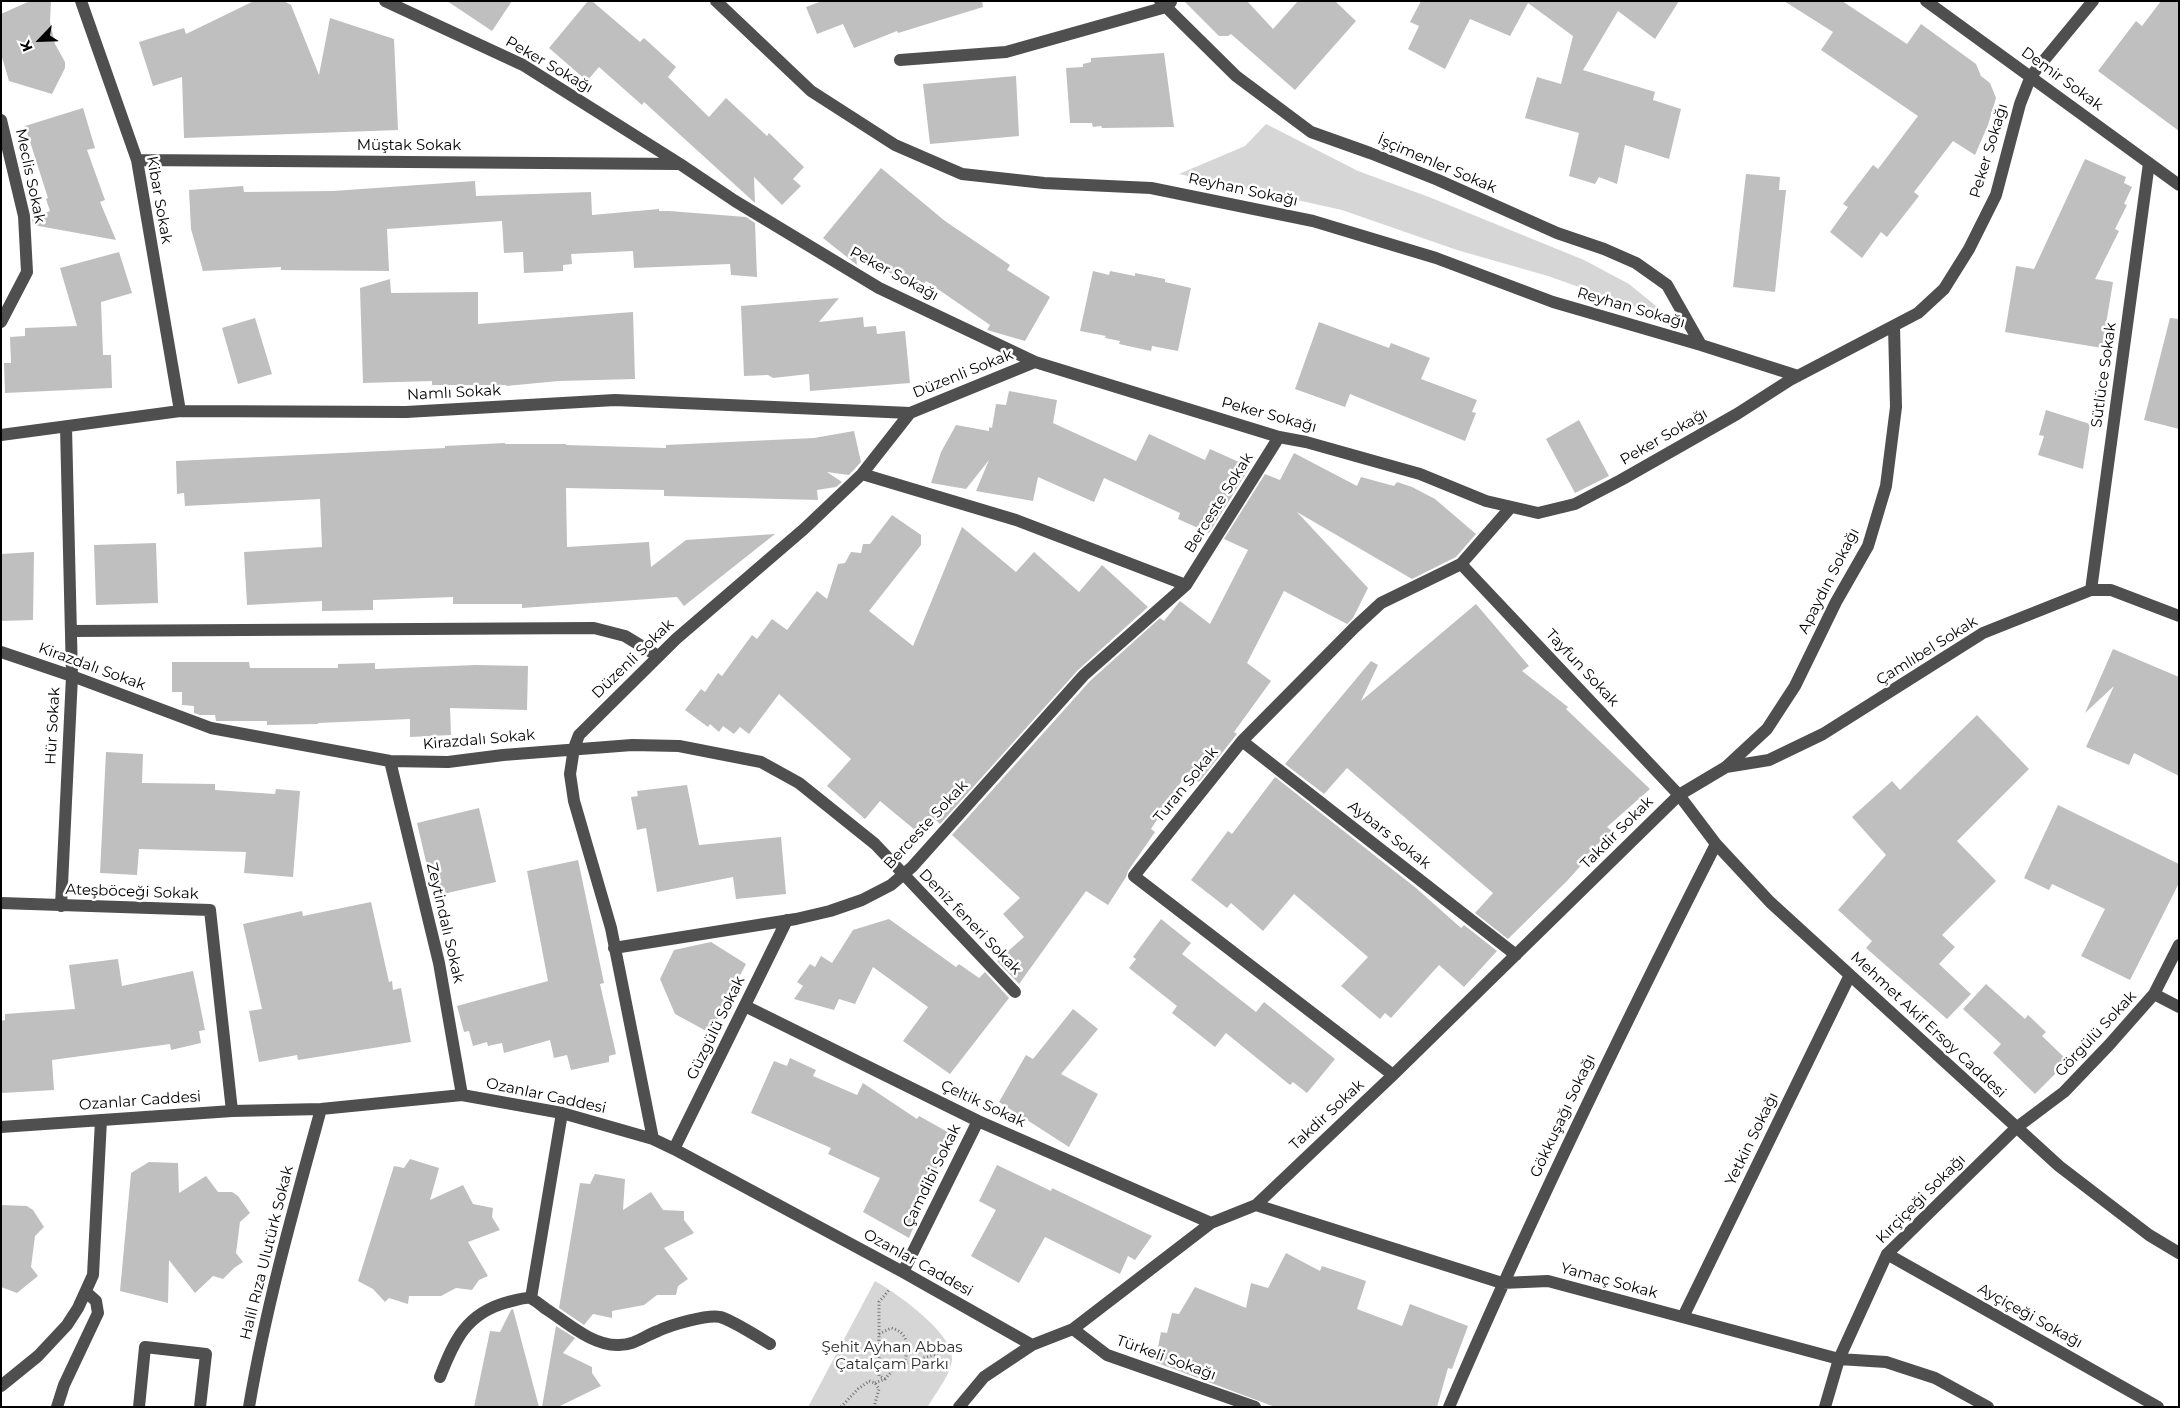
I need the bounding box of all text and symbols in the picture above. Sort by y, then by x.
north arrow [15,15,65,65]
street label: Peker Sokağı [502,33,596,97]
text: K [16,38,37,55]
street label: Demir Sokak [2018,43,2106,115]
street label: Peker Sokağı [1966,102,2012,200]
street label: Meclis Sokak [11,127,49,225]
street label: İşçimenler Sokak [1375,131,1499,197]
street label: Müştak Sokak [357,137,461,155]
street label: Kibar Sokak [142,155,176,245]
street label: Reyhan Sokağı [1187,170,1299,210]
street label: Peker Sokağı [847,243,941,305]
street label: Reyhan Sokağı [1575,284,1687,332]
street label: Sütlüce Sokak [2088,321,2120,429]
street label: Düzenli Sokak [910,346,1016,402]
street label: Namlı Sokak [406,382,502,404]
street label: Peker Sokağı [1219,394,1319,436]
street label: Peker Sokağı [1617,405,1711,469]
street label: Berceste Sokak [1181,449,1257,557]
street label: Apaydın Sokağı [1795,525,1863,637]
street label: Çamlıbel Sokak [1873,613,1981,689]
street label: Düzenli Sokak [588,616,678,702]
street label: Tayfun Sokak [1542,626,1622,710]
street label: Kirazdalı Sokak [36,639,148,695]
street label: Hür Sokak [42,687,64,765]
street label: Kirazdalı Sokak [422,726,536,754]
street label: Turan Sokak [1150,744,1222,826]
street label: Berceste Sokak [880,777,972,873]
street label: Takdir Sokak [1577,793,1657,873]
street label: Aybars Sokak [1344,797,1434,873]
street label: Zeytindalı Sokak [422,861,468,985]
street label: Deniz feneri Sokak [915,866,1025,978]
street label: Ateşböceği Sokak [65,881,199,903]
street label: Mehmet Akif Ersoy Caddesi [1847,948,2009,1102]
street label: Güzgülü Sokak [683,973,749,1083]
street label: Görgülü Sokak [2052,987,2140,1081]
street label: Gökkuşağı Sokağı [1527,1052,1599,1180]
street label: Ozanlar Caddesi [484,1074,608,1118]
street label: Çeltik Sokak [938,1076,1028,1132]
street label: Takdir Sokak [1286,1076,1368,1154]
street label: Ozanlar Caddesi [78,1088,202,1114]
street label: Yetkin Sokağı [1722,1089,1782,1189]
street label: Çamdibi Sokak [899,1121,965,1231]
street label: Kırçiçeği Sokağı [1873,1151,1969,1247]
street label: Halil Rıza Ulutürk Sokak [237,1164,297,1342]
street label: Ozanlar Caddesi [860,1226,976,1300]
street label: Yamaç Sokak [1558,1259,1660,1303]
street label: Ayçiçeği Sokağı [1975,1280,2085,1352]
street label: Türkeli Sokağı [1114,1332,1218,1384]
park label: Şehit Ayhan Abbas Çatalçam Parkı [821,1339,963,1374]

